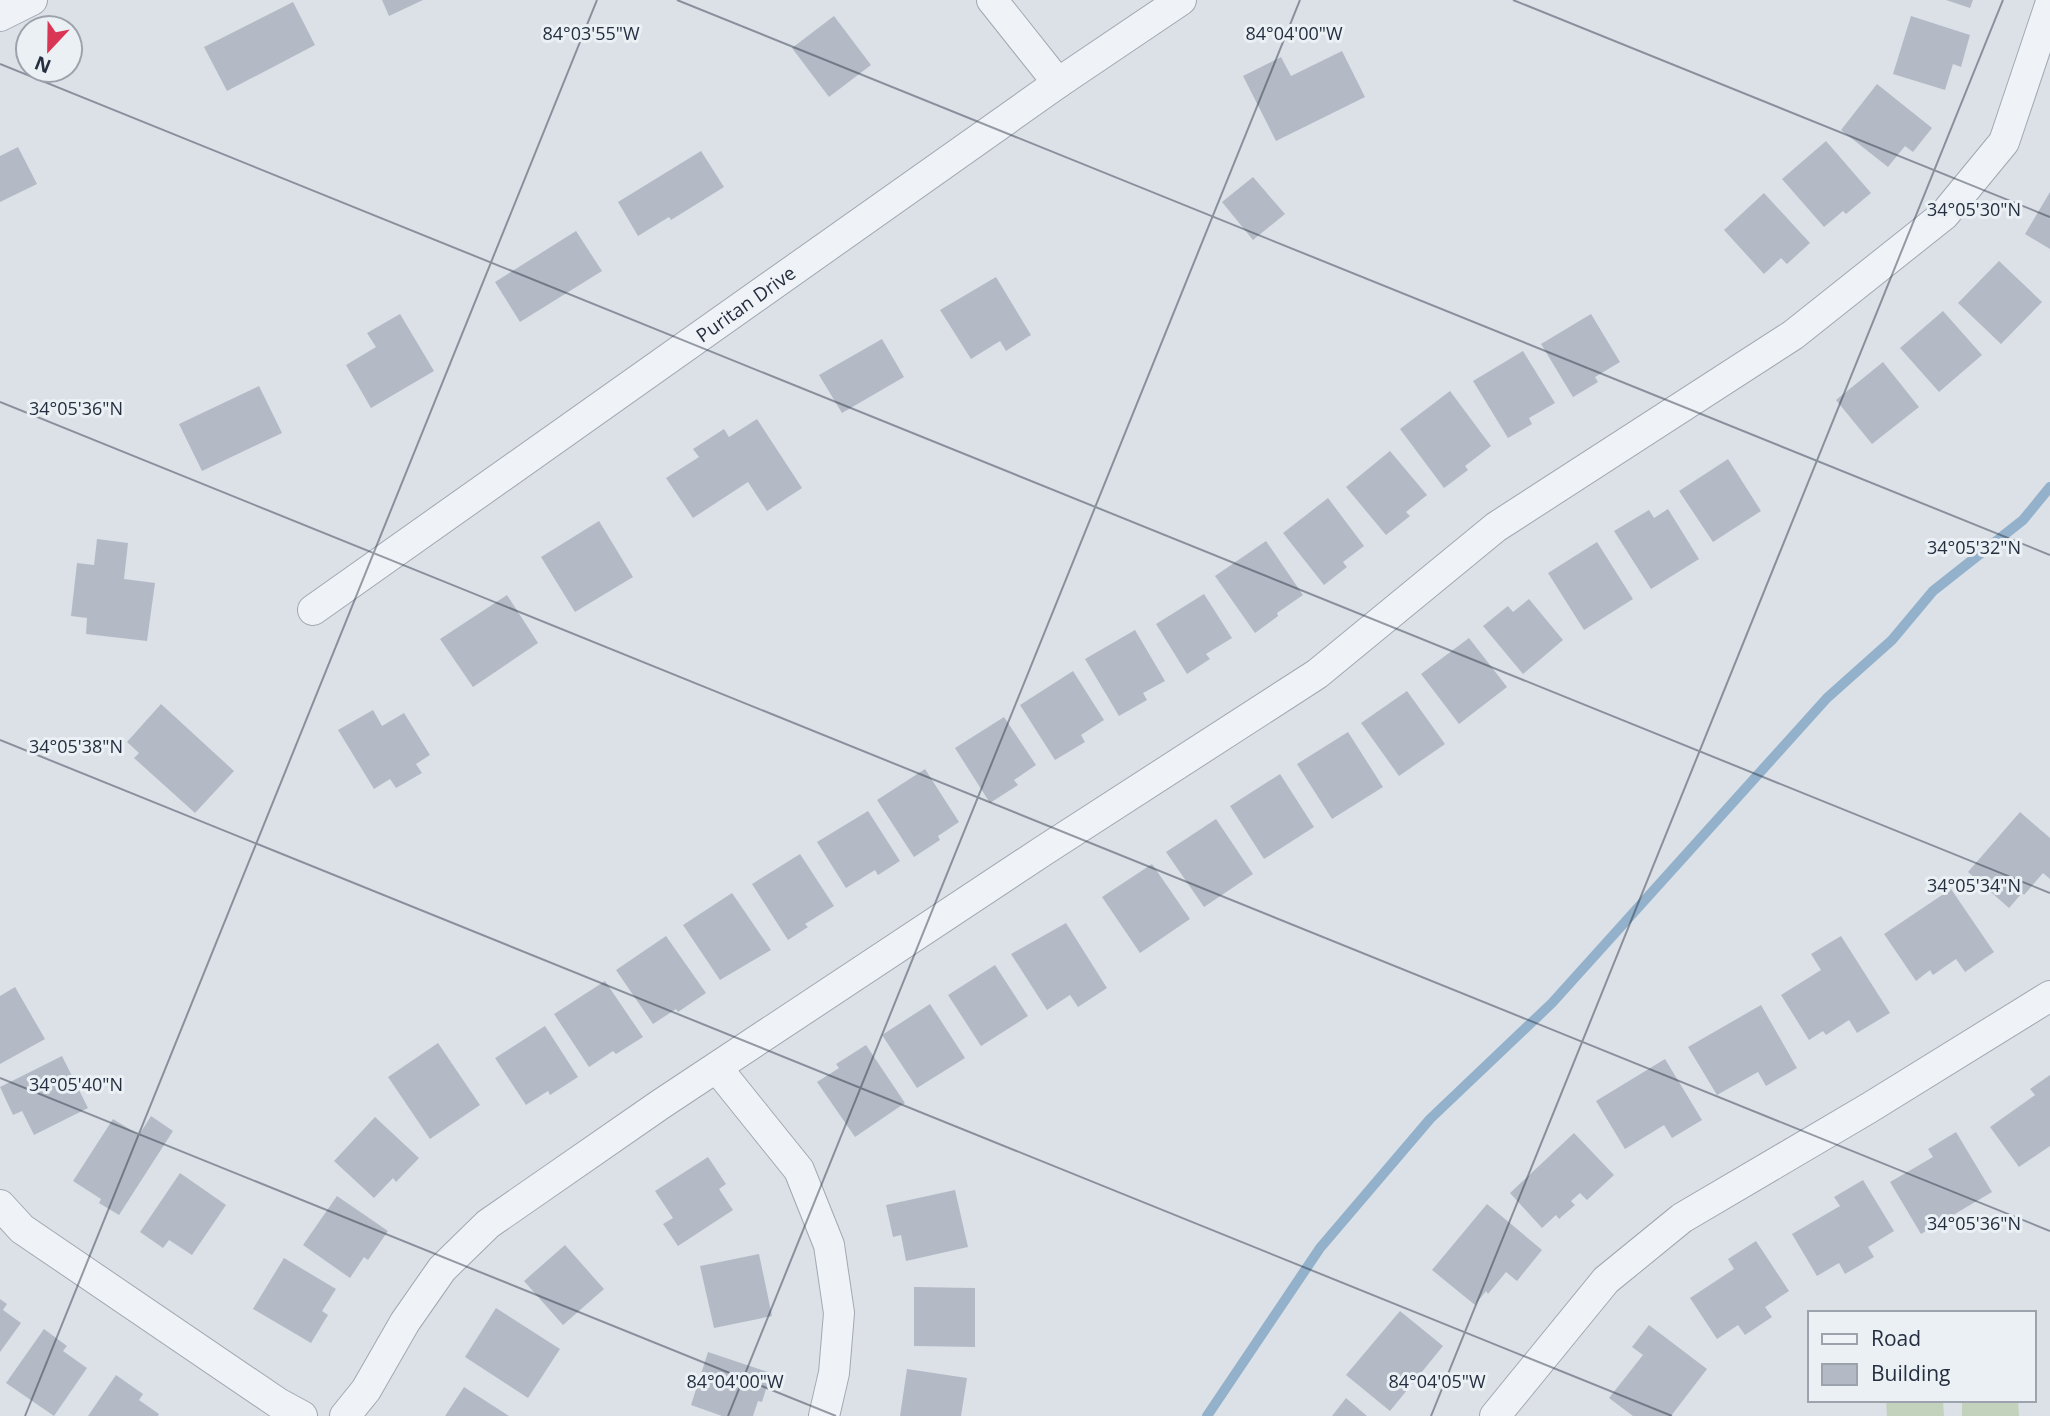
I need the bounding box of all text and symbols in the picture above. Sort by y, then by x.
north arrow [14,14,84,84]
text: 84°03'55"W [542,21,640,45]
text: 84°04'00"W [1245,21,1343,45]
text: N [31,50,55,80]
text: 34°05'30"N [1927,197,2021,221]
street label: Puritan Drive [691,260,801,348]
text: 34°05'36"N [29,396,123,420]
text: 34°05'32"N [1927,535,2021,559]
text: 34°05'38"N [29,734,123,758]
text: 34°05'34"N [1927,873,2021,897]
text: 34°05'40"N [29,1072,123,1096]
text: 34°05'36"N [1927,1211,2021,1235]
legend [1808,1311,2036,1402]
text: Road [1871,1324,1921,1352]
text: Building [1871,1359,1950,1387]
text: 84°04'00"W [686,1369,784,1393]
text: 84°04'05"W [1388,1369,1486,1393]

